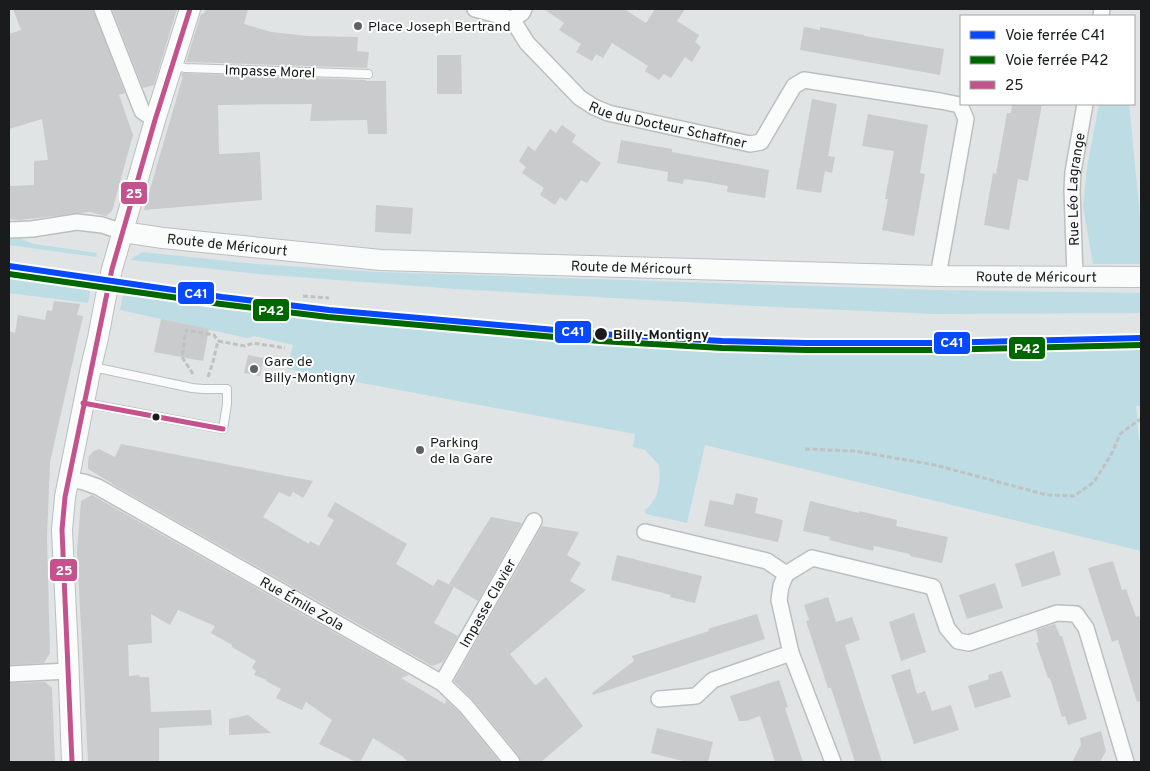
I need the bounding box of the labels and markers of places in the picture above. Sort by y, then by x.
place label: Place Joseph Bertrand [368,19,511,36]
marker: Place Joseph Bertrand [352,20,364,32]
marker: Billy-Montigny [593,326,609,342]
place label: Billy-Montigny [613,327,709,344]
place label: Gare de Billy-Montigny [264,354,355,387]
marker: Gare de Billy-Montigny [248,363,260,375]
unlabelled marker [151,412,161,422]
place label: Parking de la Gare [430,435,493,468]
marker: Parking de la Gare [414,444,426,456]

